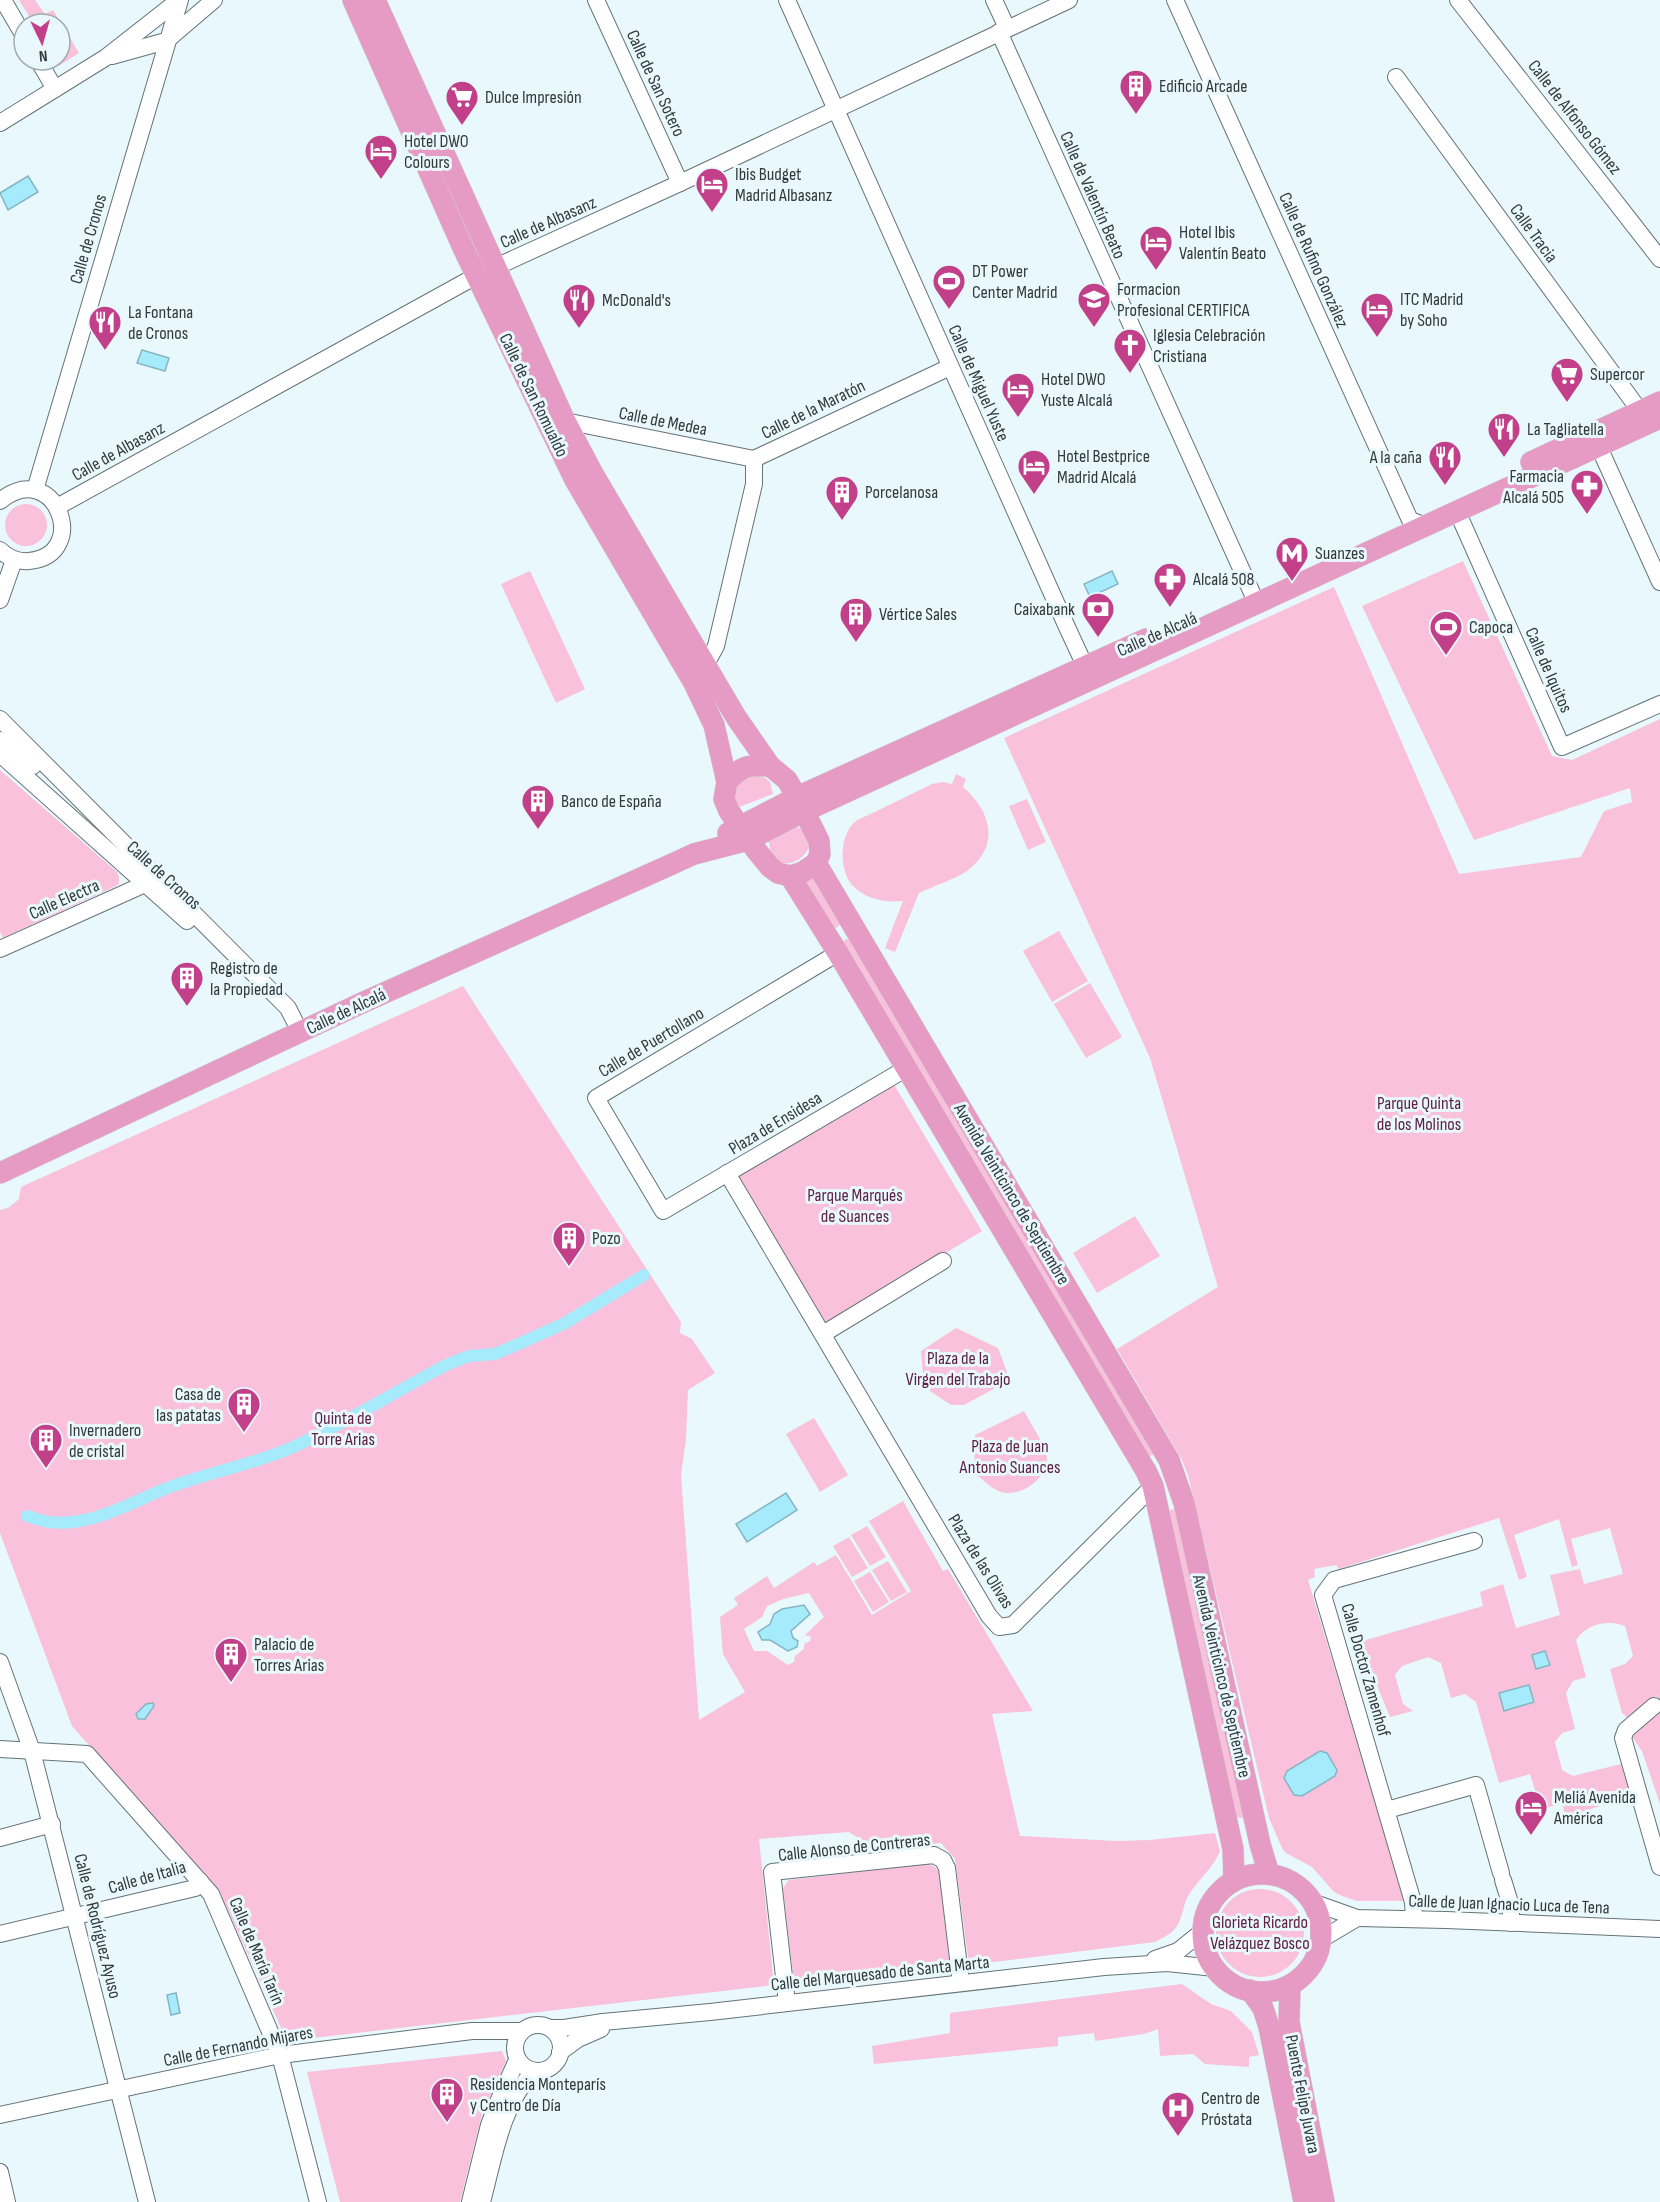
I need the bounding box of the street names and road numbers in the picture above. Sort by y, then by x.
street label: Calle de San Sotero [622,27,689,140]
street label: Calle de Alfonso Gómez [1523,56,1626,179]
street label: Calle de Valentín Beato [1055,128,1130,262]
street label: Calle de Rufino González [1274,189,1353,332]
street label: Calle de Cronos [66,192,111,286]
street label: Calle de Albasanz [497,192,600,253]
street label: Calle Tracia [1505,200,1562,267]
street label: Calle de Miguel Yuste [943,322,1014,445]
street label: Calle de San Romualdo [495,330,573,460]
street label: Calle de la Maratón [758,375,869,444]
street label: Calle de Medea [617,403,709,440]
street label: Calle de Albasanz [68,417,169,486]
street label: Calle de Alcalá [1114,608,1200,661]
street label: Calle de Iquitos [1520,624,1577,716]
street label: Calle de Cronos [122,837,205,914]
street label: Calle Electra [26,875,103,924]
street label: Calle de Alcalá [303,984,389,1039]
street label: Calle de Puertollano [595,1003,708,1082]
street label: Plaza de Ensidesa [725,1087,826,1159]
street label: Avenida Veinticinco de Septiembre [949,1099,1074,1289]
street label: Plaza de las Olivas [943,1510,1018,1612]
street label: Avenida Veinticinco de Septiembre [1188,1572,1255,1780]
street label: Calle Doctor Zamenhof [1336,1601,1395,1740]
street label: Calle Alonso de Contreras [777,1829,931,1866]
street label: Calle de Rodríguez Ayuso [69,1852,126,2001]
street label: Calle de Italia [106,1856,188,1899]
street label: Calle de Juan Ignacio Luca de Tena [1408,1890,1610,1919]
street label: Calle de María Tarín [224,1894,289,2008]
street label: Calle del Marquesado de Santa Marta [770,1952,990,1995]
street label: Calle de Fernando Mijares [162,2022,315,2071]
street label: Puente Felipe Juvara [1281,2033,1324,2155]

